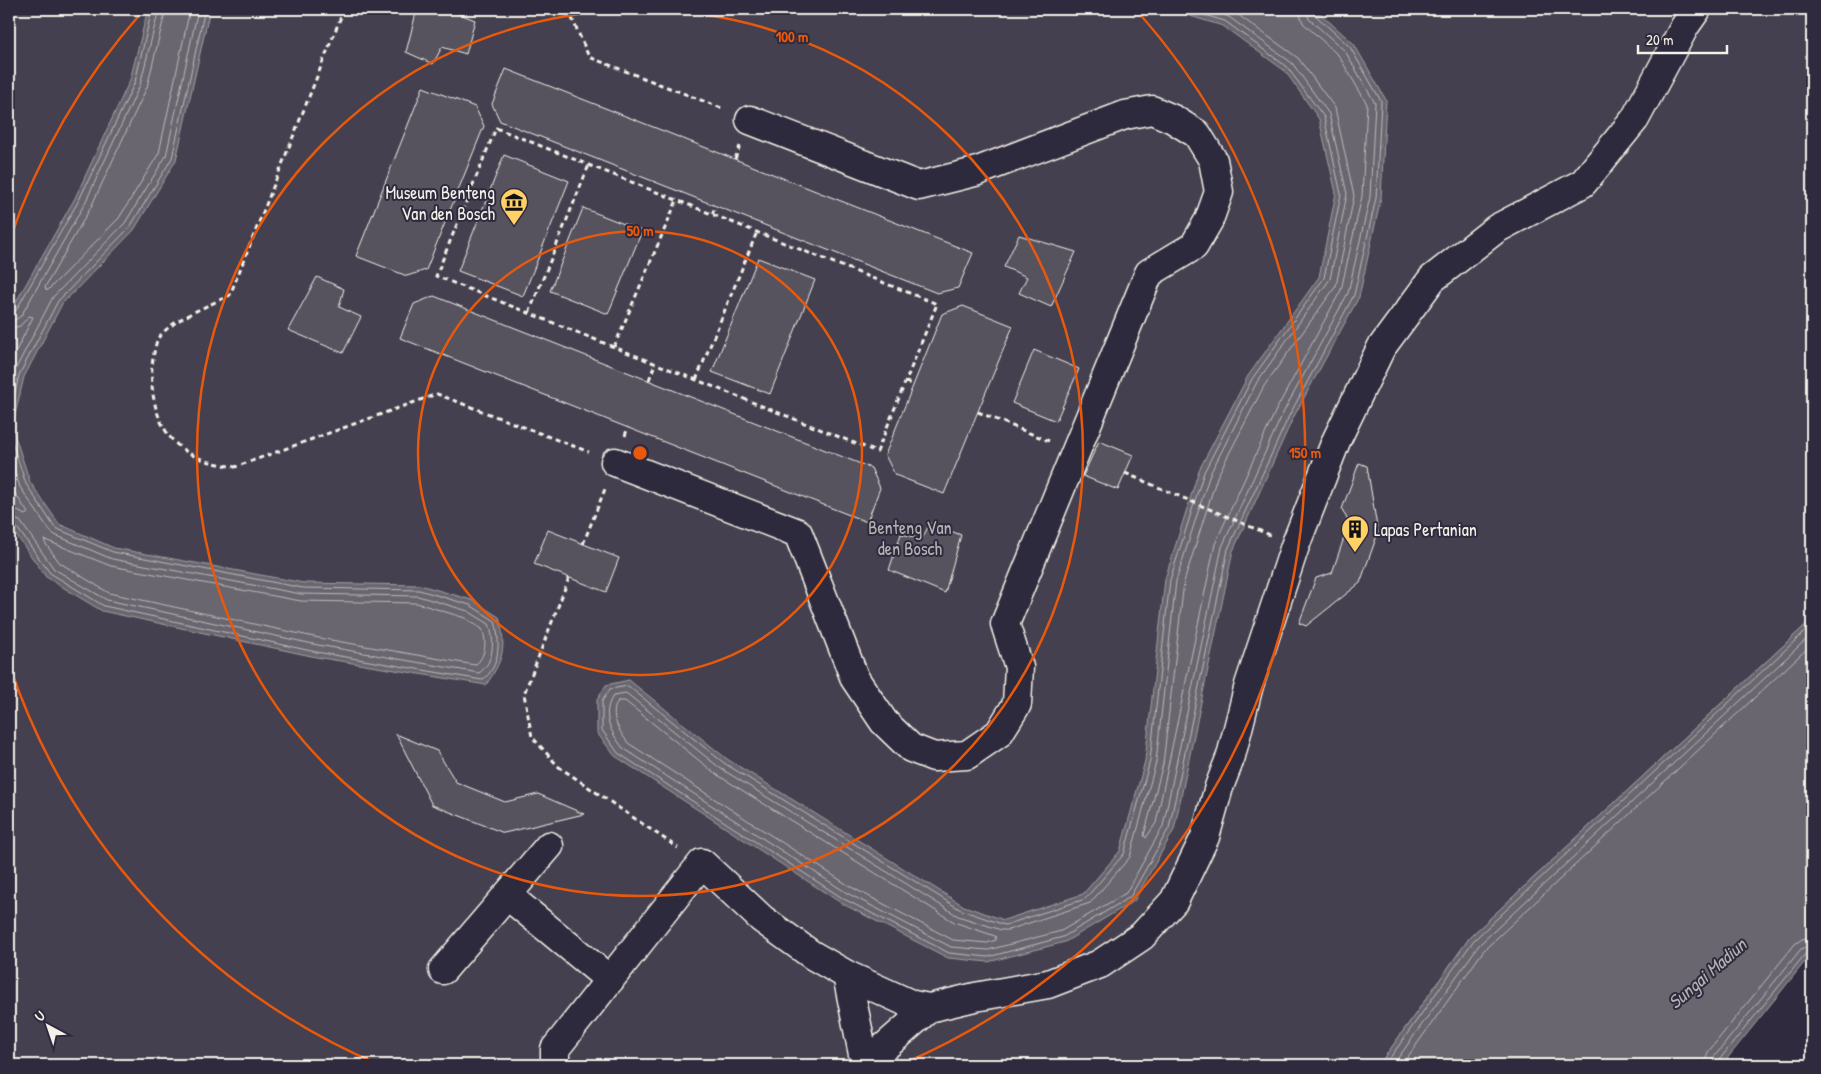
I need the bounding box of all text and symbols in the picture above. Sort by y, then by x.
scale bar [1638,22,1727,54]
text: 100 m [776,26,808,47]
text: 20 m [1646,29,1673,50]
place label: Museum Benteng Van den Bosch [385,180,495,226]
museum icon: Museum Benteng Van den Bosch [499,187,529,226]
text: 50 m [627,220,653,241]
text: 150 m [1289,442,1321,463]
centre of rings [631,444,649,462]
building icon: Lapas Pertanian [1340,514,1370,553]
park label: Benteng Van den Bosch [868,515,952,561]
place label: Lapas Pertanian [1374,517,1477,542]
water label: Sungai Madiun [1662,931,1753,1014]
north arrow [22,1002,72,1052]
text: U [30,1006,49,1025]

